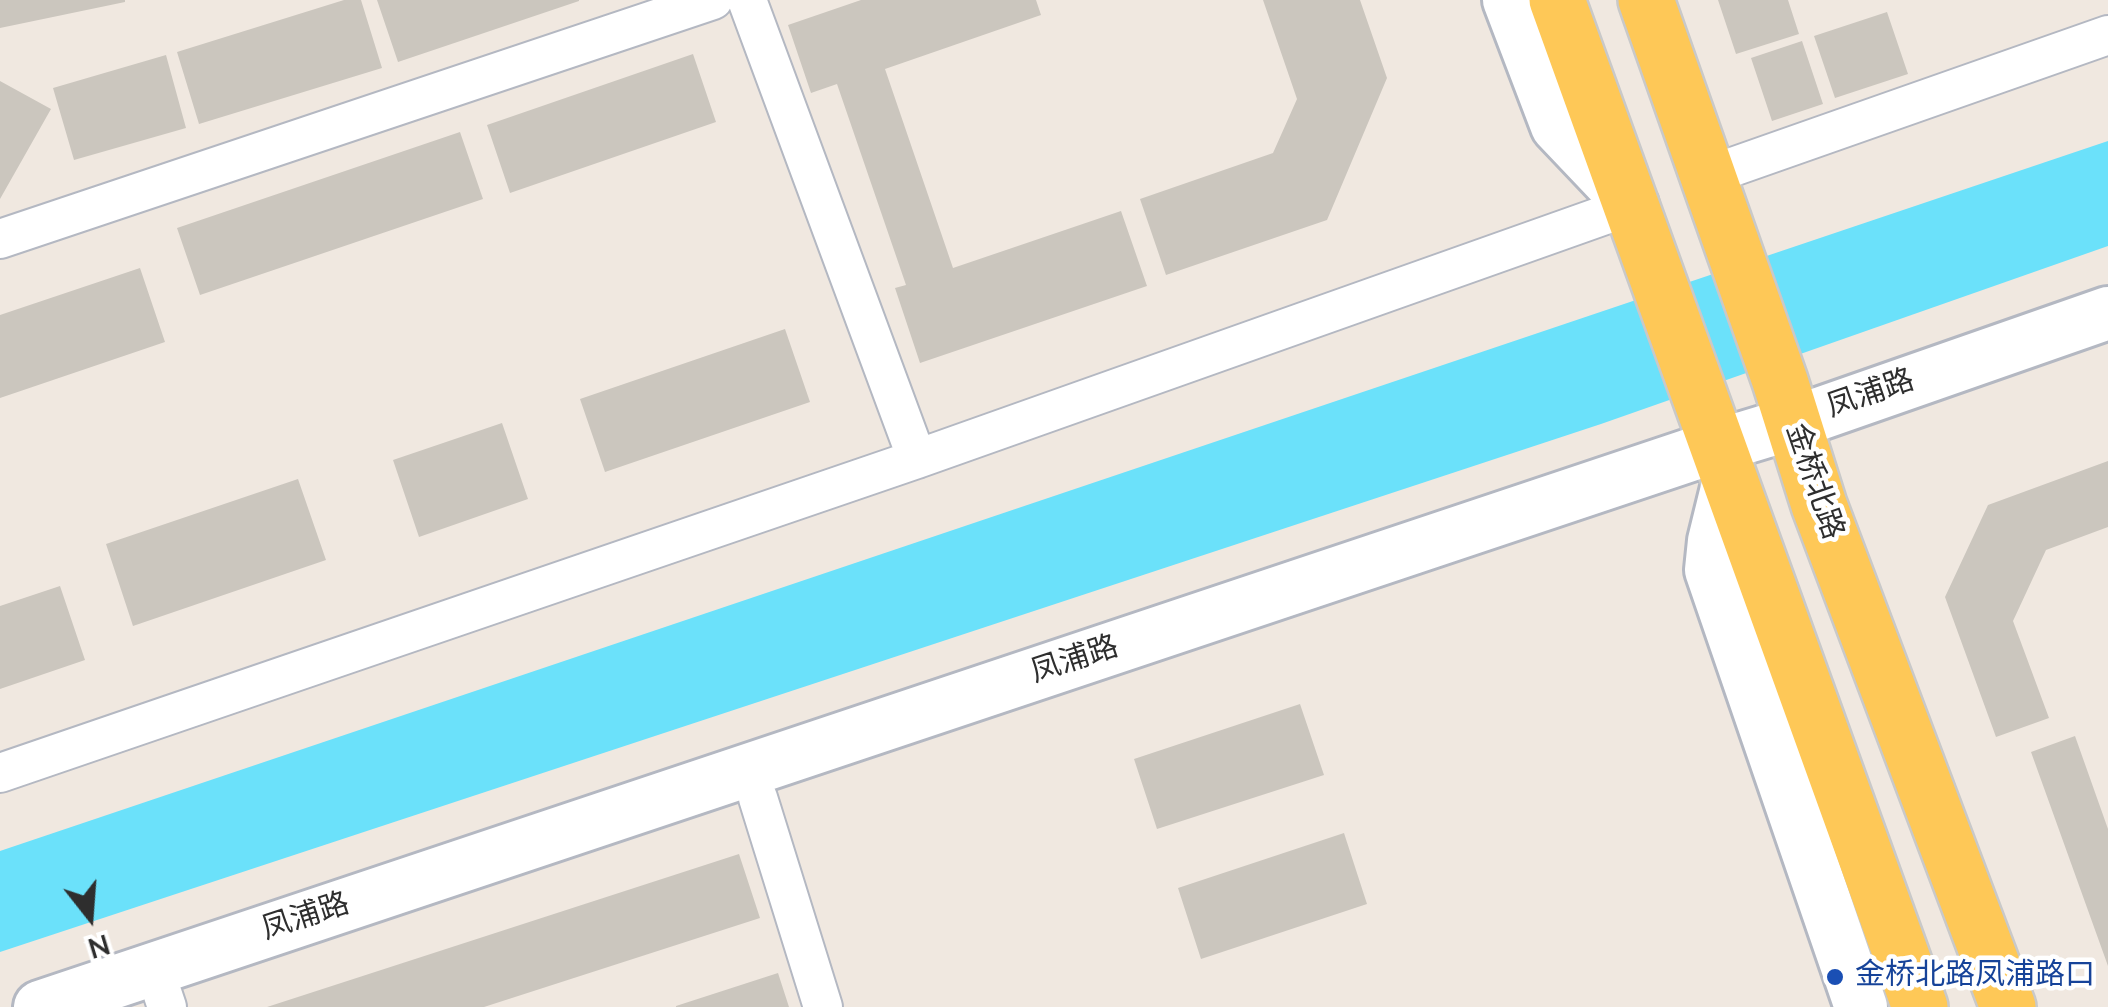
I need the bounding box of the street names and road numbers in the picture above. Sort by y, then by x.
street label: 凤浦路 [1823,363,1919,427]
street label: 金桥北路 [1776,419,1850,545]
street label: 凤浦路 [1027,630,1123,692]
street label: 凤浦路 [258,887,354,949]

